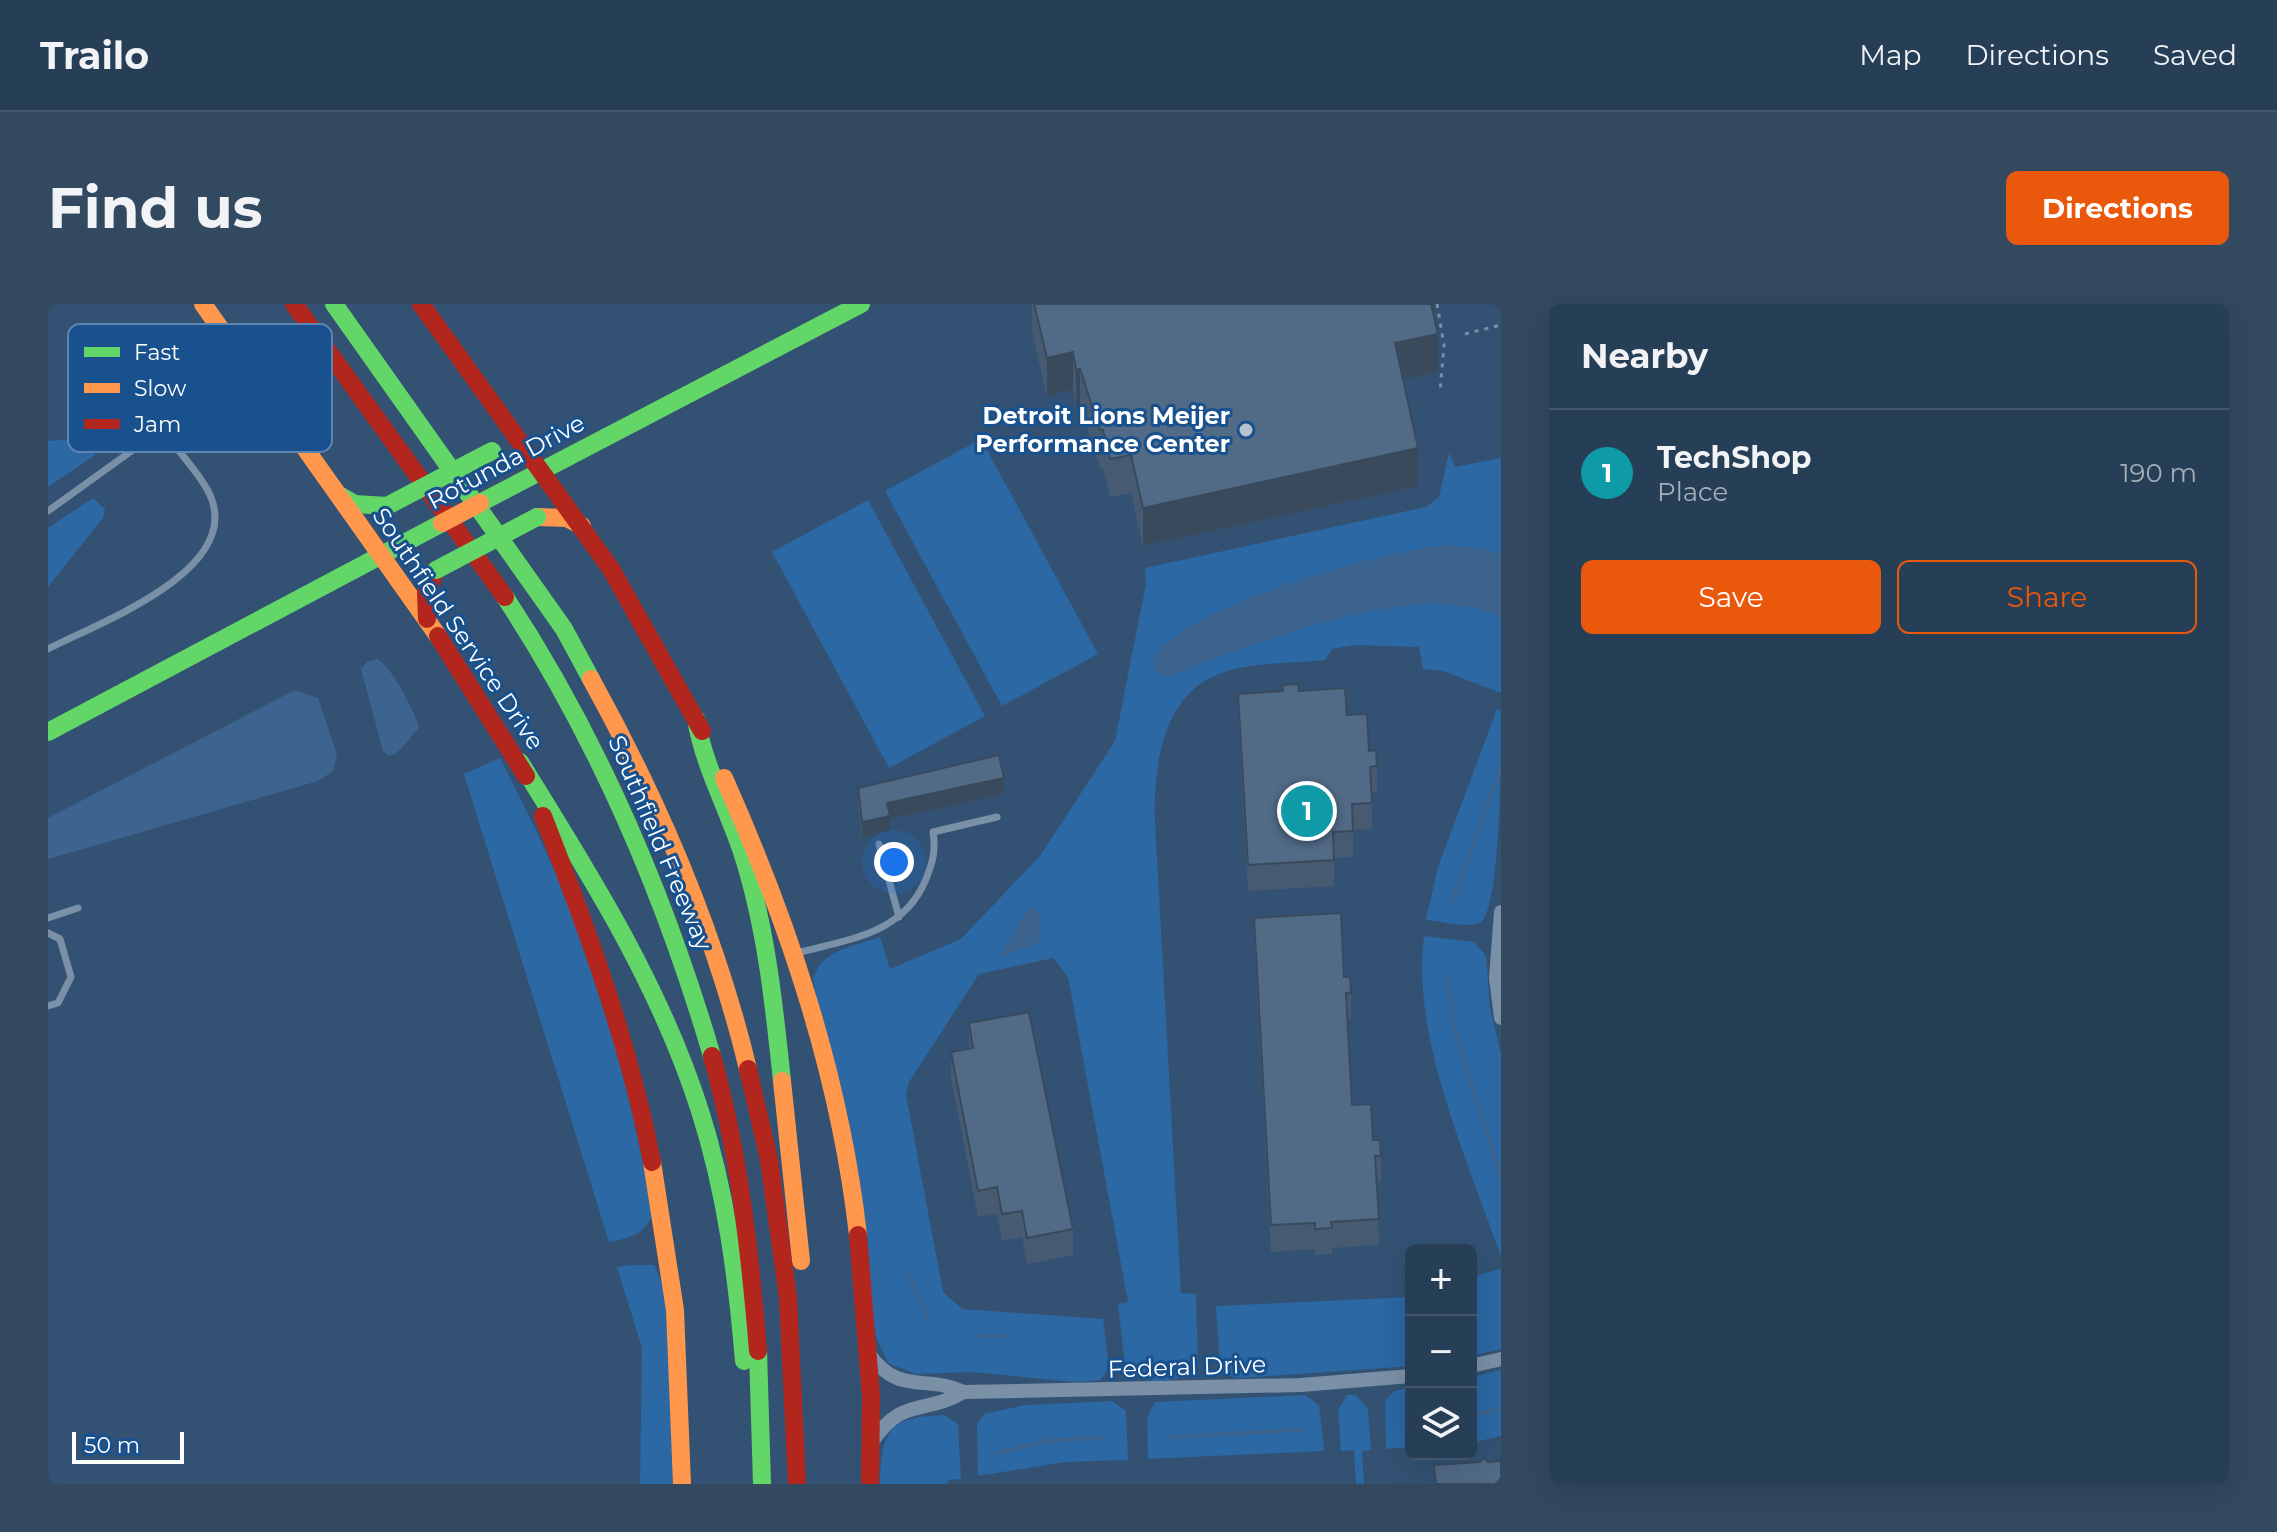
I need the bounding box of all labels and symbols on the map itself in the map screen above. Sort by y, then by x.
legend [68,324,332,452]
text: Fast [134,339,180,366]
text: Slow [134,375,187,402]
place label: Detroit Lions Meijer Performance Center [975,401,1230,458]
street label: Rotunda Drive [422,408,589,515]
text: Jam [133,411,181,438]
marker: Detroit Lions Meijer Performance Center [1237,421,1255,439]
street label: Southfield Service Drive [367,502,550,755]
street label: Southfield Freeway [602,731,719,955]
pin: 1 [1281,781,1333,841]
your location [874,842,914,882]
street label: Federal Drive [1107,1349,1267,1384]
scale bar [72,1428,184,1464]

